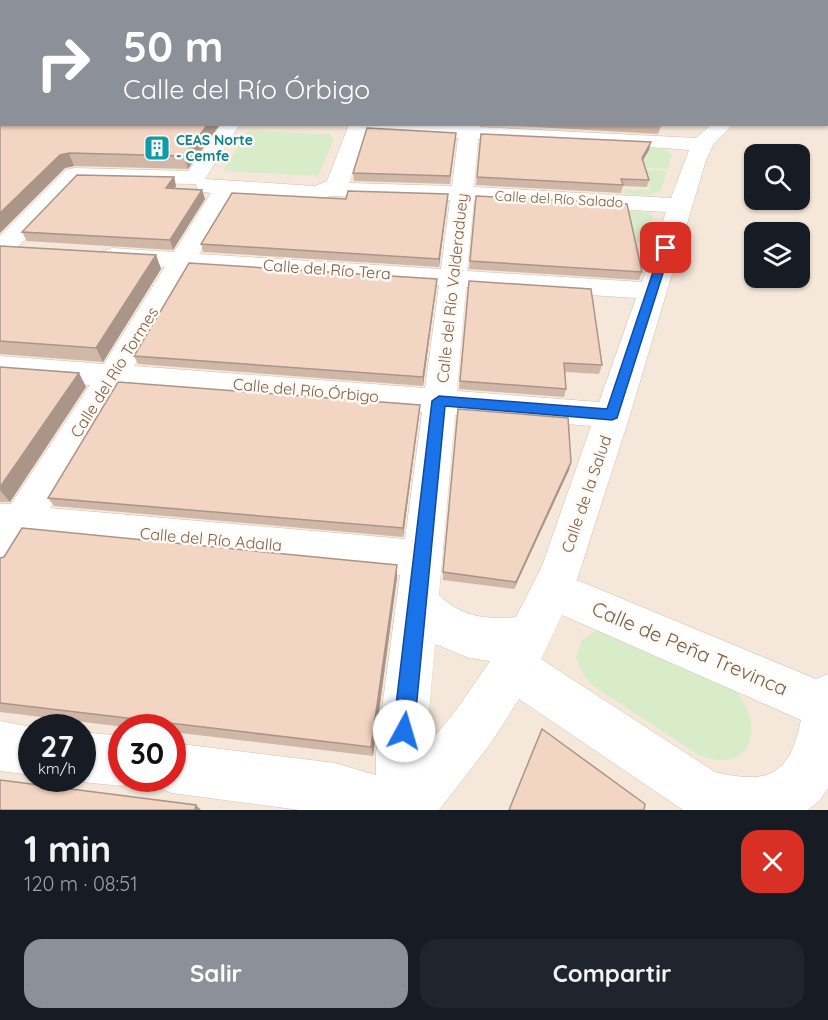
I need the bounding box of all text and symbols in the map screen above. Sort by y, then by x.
text: 50 m [123,20,223,73]
icon: right [24,24,102,102]
text: Calle del Río Órbigo [123,72,370,106]
place label: CEAS Norte - Cemfe [176,131,253,165]
building icon: CEAS Norte - Cemfe [142,133,172,163]
map controls [744,144,810,288]
button: search [744,144,810,210]
street label: Calle del Río Salado [494,187,624,211]
street label: Calle del Río Valderaduey [432,192,472,384]
pin [640,222,691,273]
button: layers [744,222,810,288]
icon: arrive [649,231,682,264]
street label: Calle del Río Tera [262,255,392,283]
street label: Calle del Río Tormes [66,303,162,441]
street label: Calle del Río Órbigo [232,374,380,406]
street label: Calle de la Salud [557,433,615,555]
street label: Calle del Río Adalla [139,523,283,555]
street label: Calle de Peña Trevinca [588,595,792,701]
position arrow [372,699,436,763]
speed limit sign: 30 [108,714,186,792]
text: 27 [40,727,74,765]
text: km/h [38,759,76,778]
text: 1 min [24,826,111,871]
button: close [741,830,804,893]
text: 120 m · 08:51 [24,871,138,896]
button: Salir [24,939,408,1008]
button: Compartir [420,939,804,1008]

